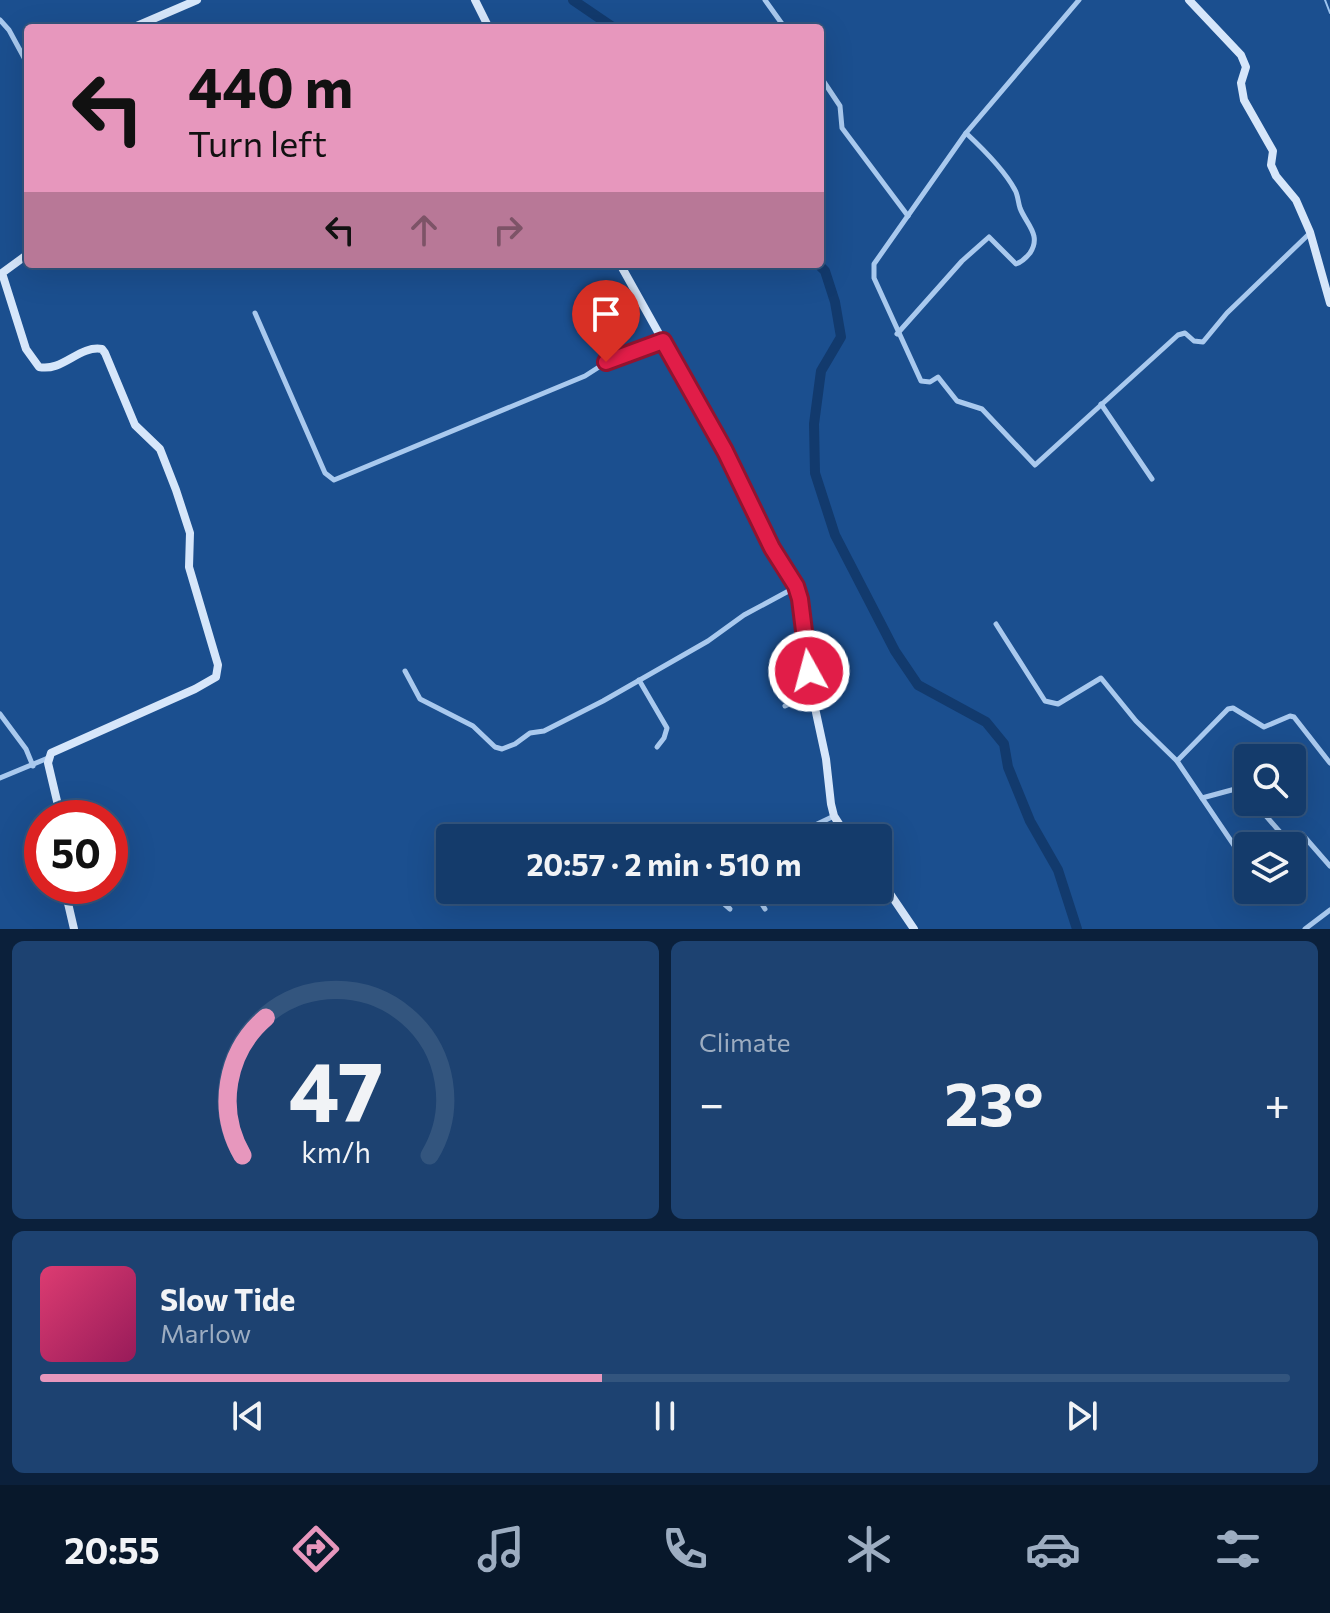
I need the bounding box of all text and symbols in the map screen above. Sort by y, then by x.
text: 440 m [188,51,353,120]
icon: left [56,56,160,160]
text: Turn left [188,120,327,164]
icon: left [318,208,362,252]
icon: ahead [402,208,446,252]
icon: right [486,208,530,252]
pin [572,280,640,362]
icon: arrive [584,292,628,336]
position arrow [767,629,851,713]
map controls [1234,744,1306,904]
button: search [1234,744,1306,816]
speed limit sign: 50 [24,800,128,904]
button: layers [1234,832,1306,904]
text: 20:57 · 2 min · 510 m [526,845,802,882]
text: Climate [699,1026,791,1057]
text: 47 [288,1037,383,1139]
text: 23° [945,1065,1044,1138]
text: − [699,1075,724,1129]
text: + [1264,1075,1290,1129]
text: km/h [301,1134,370,1169]
text: Slow Tide [160,1280,295,1317]
text: Marlow [160,1317,251,1348]
icon: previous [226,1394,270,1438]
icon: pause [643,1394,687,1438]
icon: next [1060,1394,1104,1438]
icon: directions [288,1521,344,1577]
icon: music [473,1521,529,1577]
icon: phone [657,1521,713,1577]
icon: climate [841,1521,897,1577]
icon: car [1025,1521,1081,1577]
icon: filters [1210,1521,1266,1577]
text: 20:55 [64,1527,160,1571]

